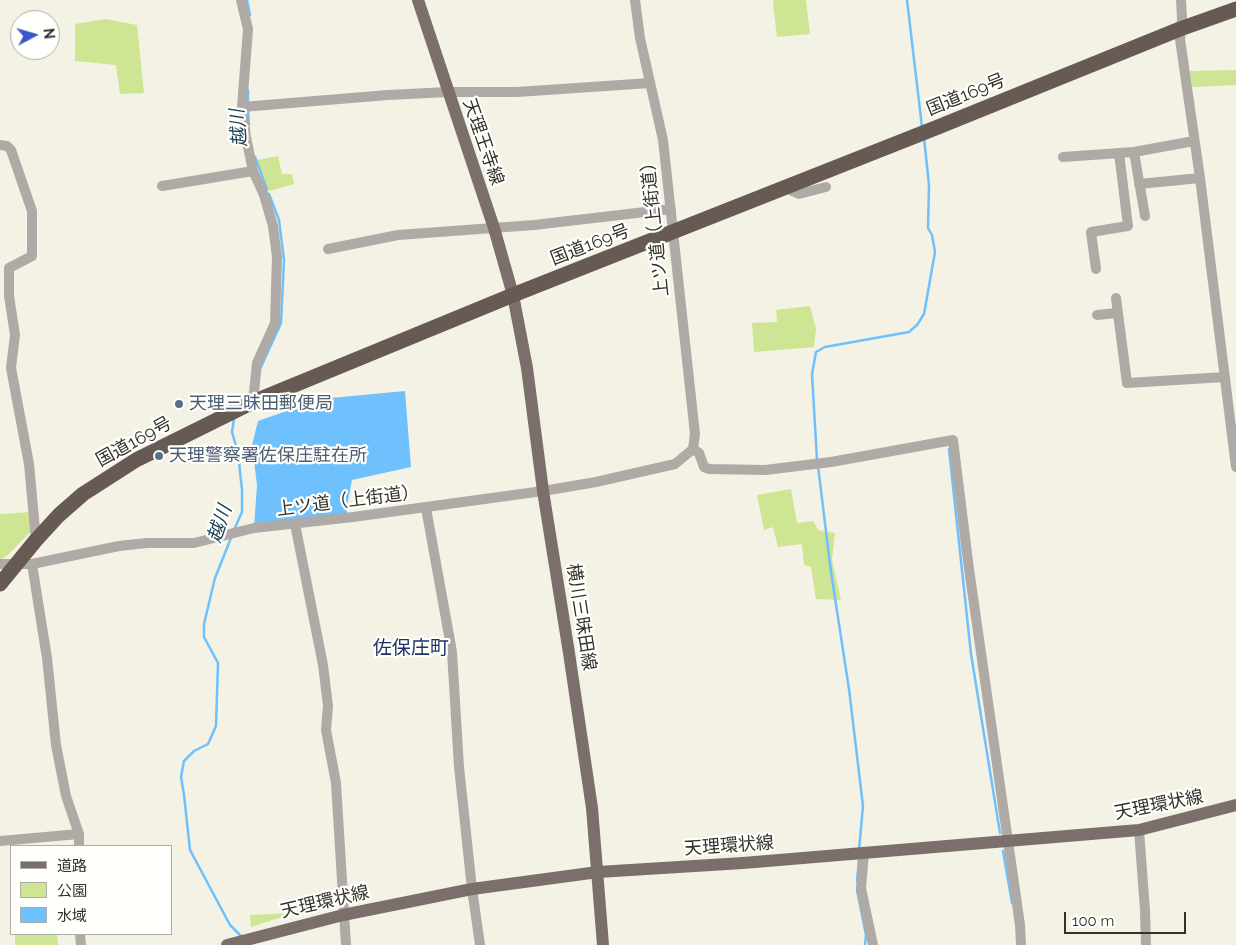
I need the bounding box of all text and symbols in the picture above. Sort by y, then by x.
north arrow [10,10,60,60]
text: N [40,27,57,40]
street label: 国道169号 [923,69,1009,121]
street label: 天理王寺線 [458,96,508,188]
water label: 越川 [226,108,252,148]
street label: 上ツ道（上街道） [637,152,673,298]
street label: 国道169号 [547,220,633,270]
place label: 天理三昧田郵便局 [189,393,333,415]
marker: 天理三昧田郵便局 [173,398,185,410]
street label: 国道169号 [92,412,176,472]
place label: 天理警察署佐保庄駐在所 [169,445,367,467]
marker: 天理警察署佐保庄駐在所 [153,450,165,462]
street label: 上ツ道（上街道） [275,482,421,520]
water label: 越川 [203,502,237,546]
street label: 横川三昧田線 [562,562,600,672]
district label: 佐保庄町 [373,637,449,659]
street label: 天理環状線 [1113,786,1205,824]
street label: 天理環状線 [683,832,775,860]
legend [10,845,172,935]
text: 道路 [57,857,87,875]
street label: 天理環状線 [279,881,371,923]
text: 公園 [57,882,87,900]
scale bar [1066,902,1188,934]
text: 水域 [57,907,87,925]
text: 100 m [1072,912,1114,930]

